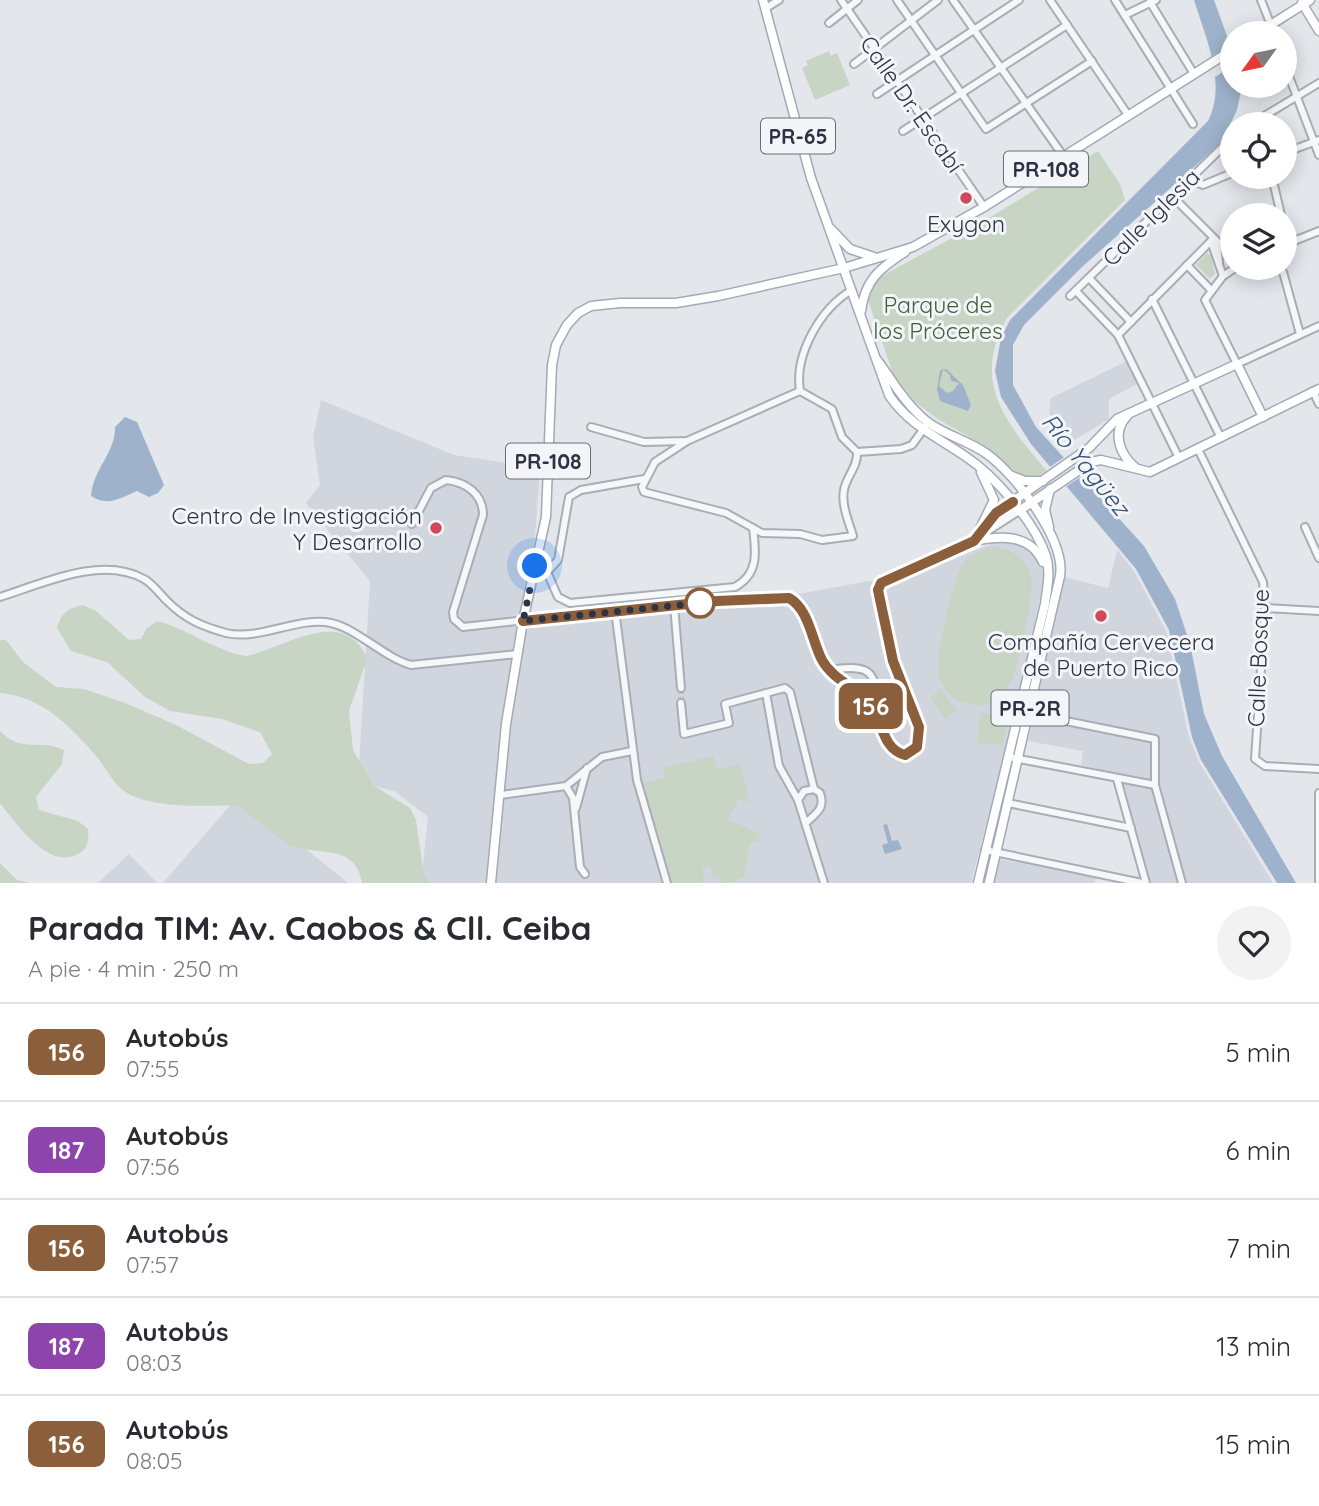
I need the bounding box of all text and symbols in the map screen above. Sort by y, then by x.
north arrow [1220,21,1297,98]
map controls [1220,21,1297,280]
street label: Calle Dr. Escabí [854,30,970,178]
button: locate [1220,112,1297,189]
road number: PR-65 [761,118,835,154]
road number: PR-108 [1004,152,1088,186]
street label: Calle Iglesia [1096,162,1206,272]
marker: Exygon [958,190,974,206]
button: layers [1220,203,1297,280]
place label: Exygon [927,209,1005,238]
park label: Parque de los Próceres [873,290,1003,345]
water label: Río Yagüez [1036,407,1138,523]
road number: PR-108 [506,444,590,478]
place label: Centro de Investigación Y Desarrollo [171,501,422,556]
marker: Centro de Investigación Y Desarrollo [428,520,444,536]
your location [517,548,552,583]
unlabelled marker [685,588,715,618]
street label: Calle Bosque [1241,588,1275,728]
marker: Compañía Cervecera de Puerto Rico [1093,608,1109,624]
place label: Compañía Cervecera de Puerto Rico [988,627,1214,682]
line badge: 156 [831,683,911,729]
road number: PR-2R [992,690,1068,726]
text: 156 [853,691,889,721]
button: heart [1217,906,1291,980]
text: Parada TIM: Av. Caobos & Cll. Ceiba [28,907,591,948]
text: A pie · 4 min · 250 m [28,954,239,983]
text: Autobús [126,1021,228,1054]
text: 5 min [1225,1036,1291,1069]
text: 156 [48,1037,85,1067]
text: 07:55 [126,1054,180,1083]
text: Autobús [126,1119,228,1152]
text: 6 min [1226,1134,1291,1167]
text: 187 [49,1135,84,1165]
text: 07:56 [126,1152,179,1181]
text: Autobús [126,1217,228,1250]
text: 7 min [1226,1232,1291,1265]
text: 156 [48,1233,85,1263]
text: 07:57 [126,1250,179,1279]
text: Autobús [126,1315,228,1348]
text: 13 min [1216,1330,1291,1363]
text: 187 [49,1331,84,1361]
text: 08:03 [126,1348,182,1377]
text: Autobús [126,1413,228,1446]
text: 15 min [1216,1428,1291,1461]
text: 156 [48,1429,85,1459]
text: 08:05 [126,1446,183,1475]

